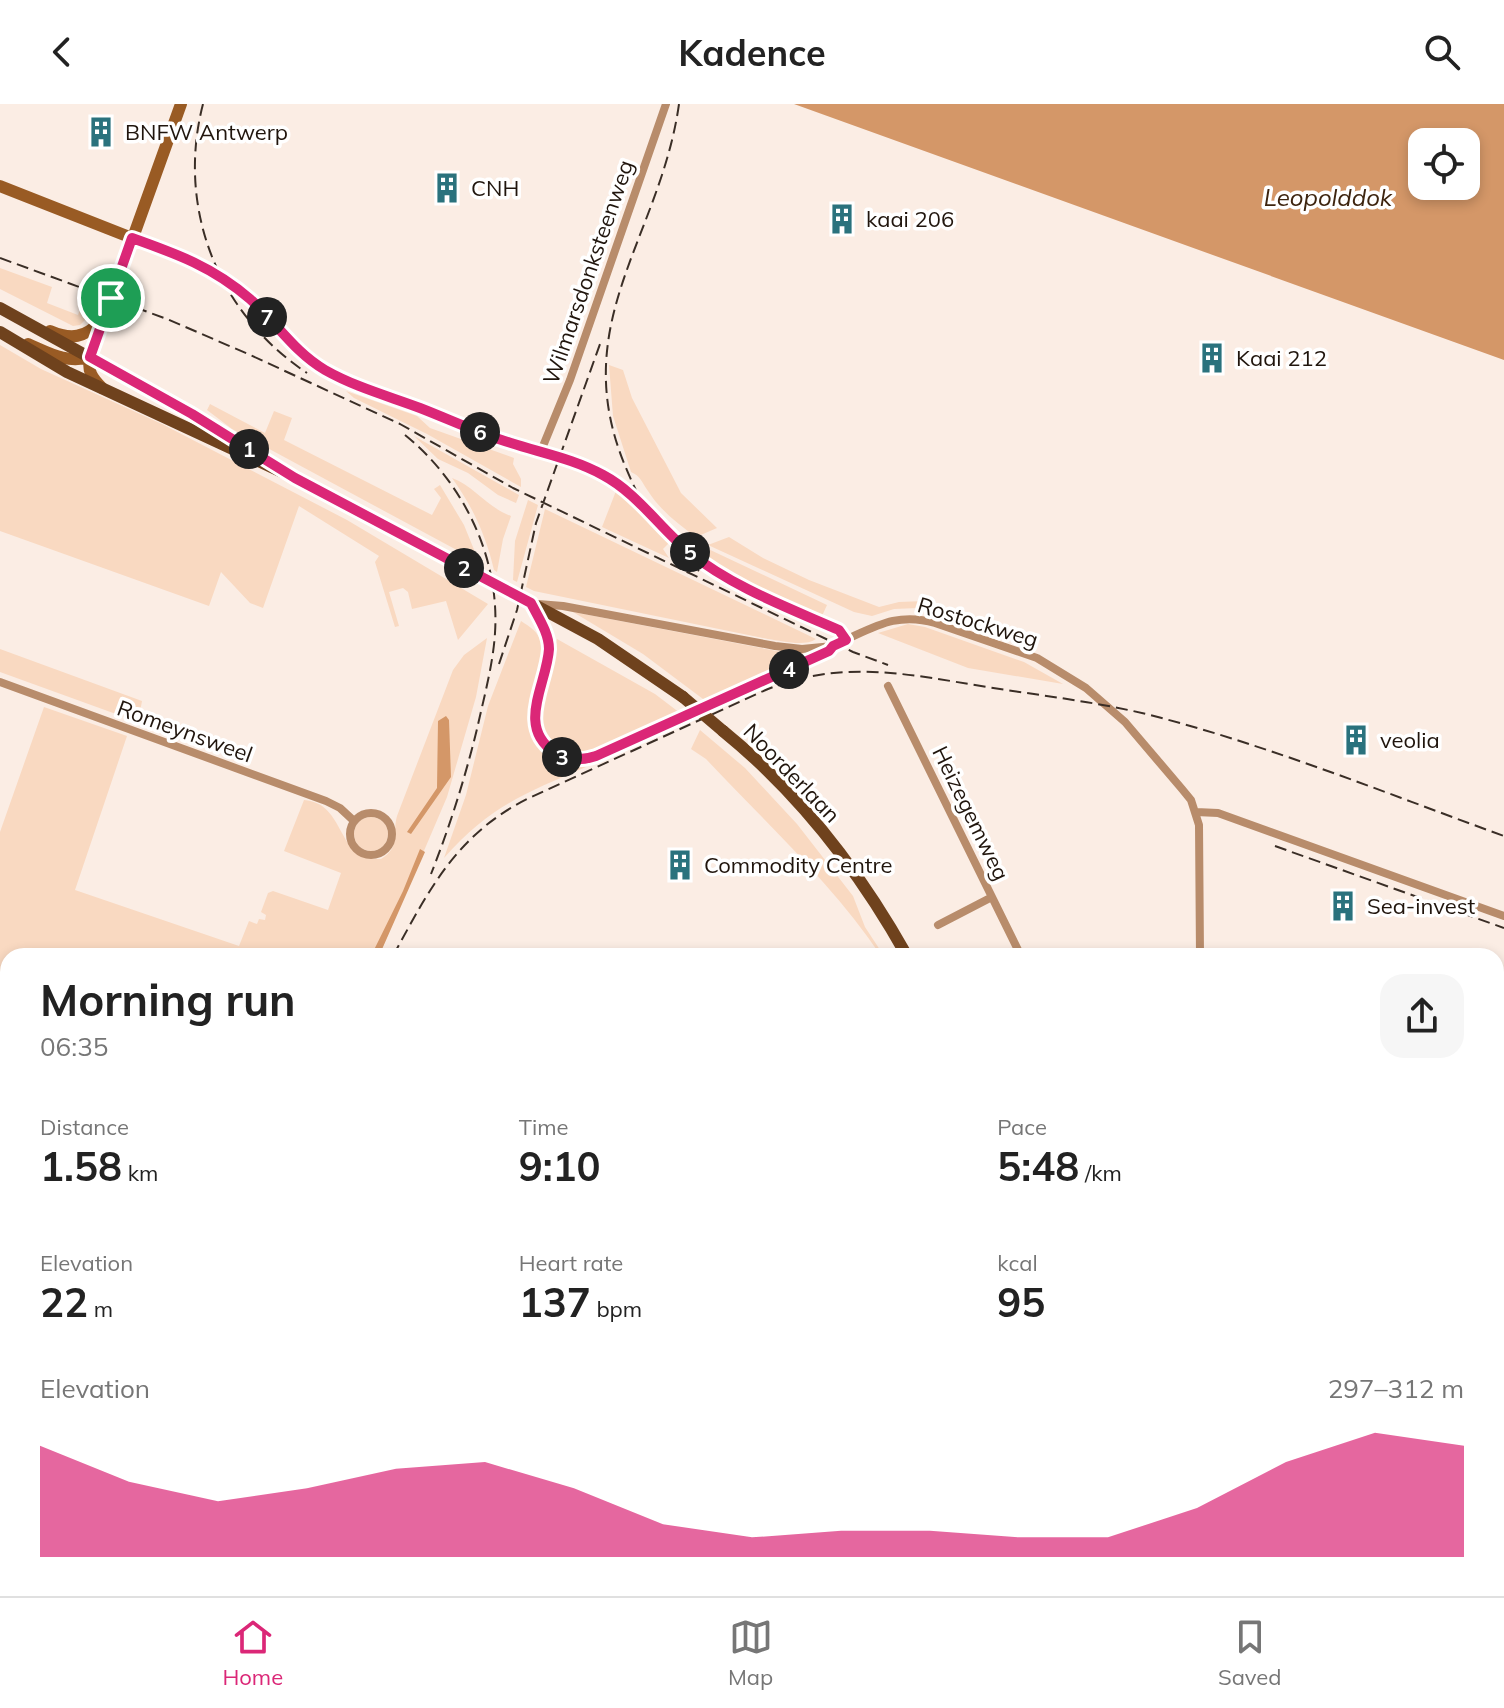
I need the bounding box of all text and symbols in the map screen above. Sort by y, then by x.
icon: back [40,30,84,74]
text: Kadence [678,30,826,75]
icon: search [1420,30,1464,74]
building icon: BNFW Antwerp [84,115,118,149]
place label: BNFW Antwerp [125,118,288,146]
map controls [1408,128,1480,200]
button: locate [1408,128,1480,200]
street label: Wilmarsdonksteenweg [536,156,640,388]
building icon: CNH [430,171,464,205]
place label: CNH [471,174,519,202]
water label: Leopolddok [1264,182,1393,212]
building icon: kaai 206 [825,202,859,236]
place label: kaai 206 [866,205,954,233]
pin [77,264,145,332]
icon: arrive [89,276,133,320]
pin: 7 [247,297,287,337]
text: 7 [260,303,274,331]
building icon: Kaai 212 [1195,341,1229,375]
place label: Kaai 212 [1236,344,1327,372]
pin: 6 [460,412,500,452]
text: 6 [473,418,487,446]
pin: 1 [229,429,269,469]
text: 1 [242,435,256,463]
pin: 5 [670,532,710,572]
text: 5 [683,538,697,566]
pin: 2 [444,548,484,588]
text: 2 [457,554,471,582]
street label: Rostockweg [914,590,1042,654]
pin: 4 [769,649,809,689]
text: 4 [782,655,796,683]
street label: Romeynsweel [113,694,257,768]
street label: Noorderlaan [738,718,846,828]
building icon: veolia [1339,723,1373,757]
place label: veolia [1380,726,1440,754]
pin: 3 [542,737,582,777]
street label: Heizegemweg [926,741,1016,885]
text: 3 [555,743,569,771]
building icon: Commodity Centre [663,848,697,882]
place label: Commodity Centre [704,851,892,879]
building icon: Sea-invest [1326,889,1360,923]
place label: Sea-invest [1367,892,1476,920]
text: Morning run [40,972,296,1027]
button: share [1380,974,1464,1058]
text: 06:35 [40,1030,108,1063]
text: Distance [40,1113,129,1141]
text: Time [519,1113,568,1141]
text: Pace [997,1113,1047,1141]
text: 1.58 [40,1141,122,1191]
text: 9:10 [519,1141,601,1191]
text: 5:48 [997,1141,1079,1191]
text: km [122,1159,158,1187]
text: /km [1079,1159,1122,1187]
text: Elevation [40,1249,133,1277]
text: Heart rate [519,1249,623,1277]
text: kcal [997,1249,1038,1277]
text: 22 [40,1277,88,1327]
text: 137 [519,1277,591,1327]
text: 95 [997,1277,1045,1327]
text: m [88,1295,113,1323]
text: bpm [591,1295,642,1323]
text: Elevation [40,1372,150,1405]
text: 297–312 m [1328,1372,1464,1405]
tab: Home [222,1615,283,1691]
tab: Map [728,1615,773,1691]
tab: Saved [1218,1615,1282,1691]

